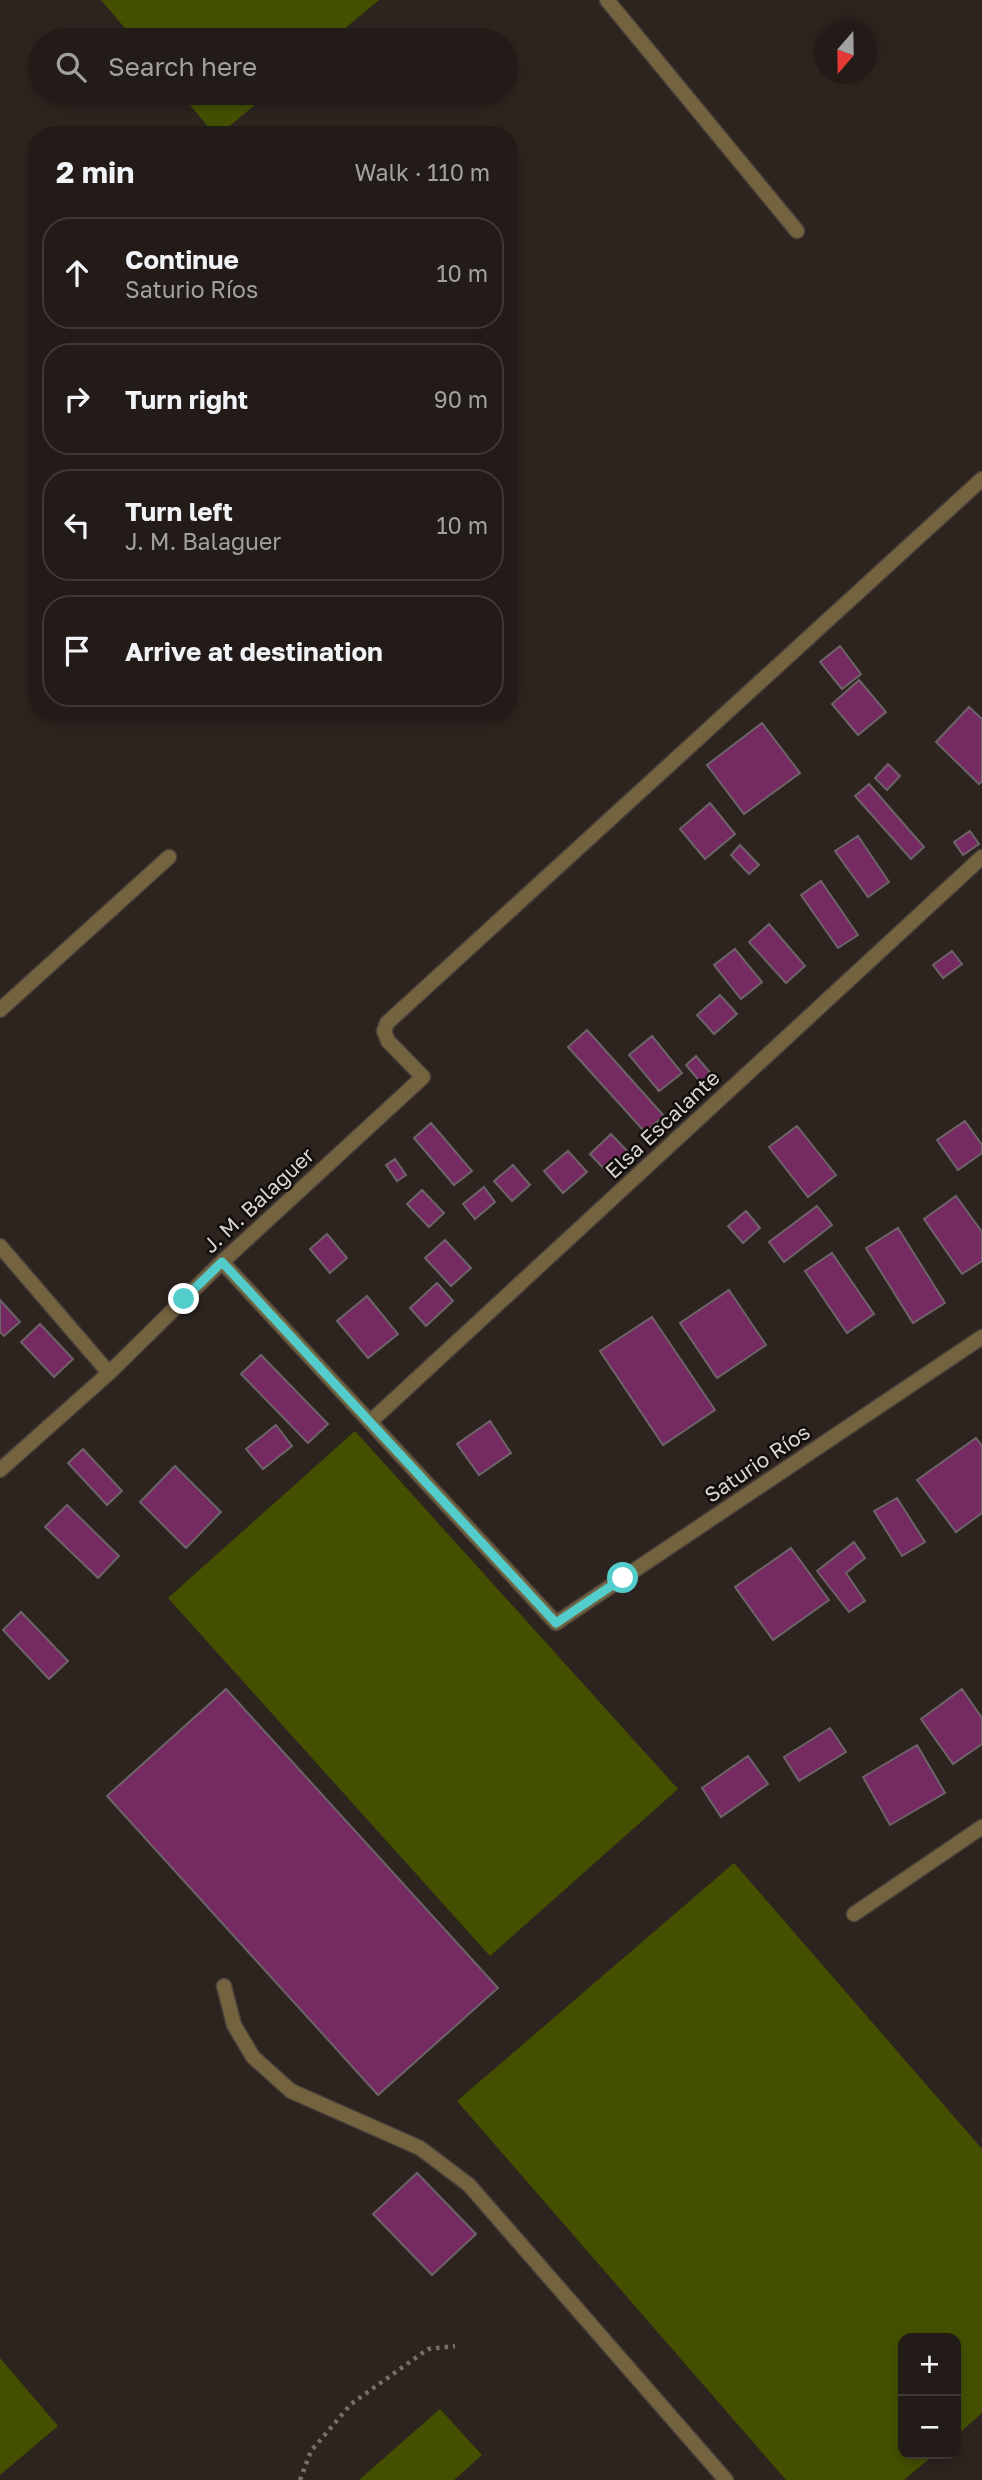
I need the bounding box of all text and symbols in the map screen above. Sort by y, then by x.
north arrow [814,21,877,84]
search box [28,28,518,105]
icon: search [52,48,90,86]
text: Search here [108,51,257,82]
text: 2 min [56,154,134,190]
text: Walk · 110 m [354,158,490,186]
text: Continue [125,244,239,275]
icon: ahead [58,254,96,292]
text: 10 m [436,259,488,287]
text: Saturio Ríos [125,275,258,303]
icon: right [58,380,96,418]
text: Turn right [125,384,248,415]
text: 90 m [434,385,488,413]
text: Turn left [125,496,233,527]
icon: left [58,506,96,544]
text: 10 m [436,511,488,539]
text: J. M. Balaguer [125,527,281,555]
icon: arrive [58,632,96,670]
text: Arrive at destination [125,636,383,667]
street label: Elsa Escalante [599,1064,725,1184]
street label: J. M. Balaguer [197,1142,319,1258]
route end [168,1283,199,1314]
street label: Saturio Ríos [699,1418,815,1508]
route start [607,1562,638,1593]
map controls [898,2333,961,2459]
button: + [898,2333,961,2396]
button: − [898,2396,961,2459]

